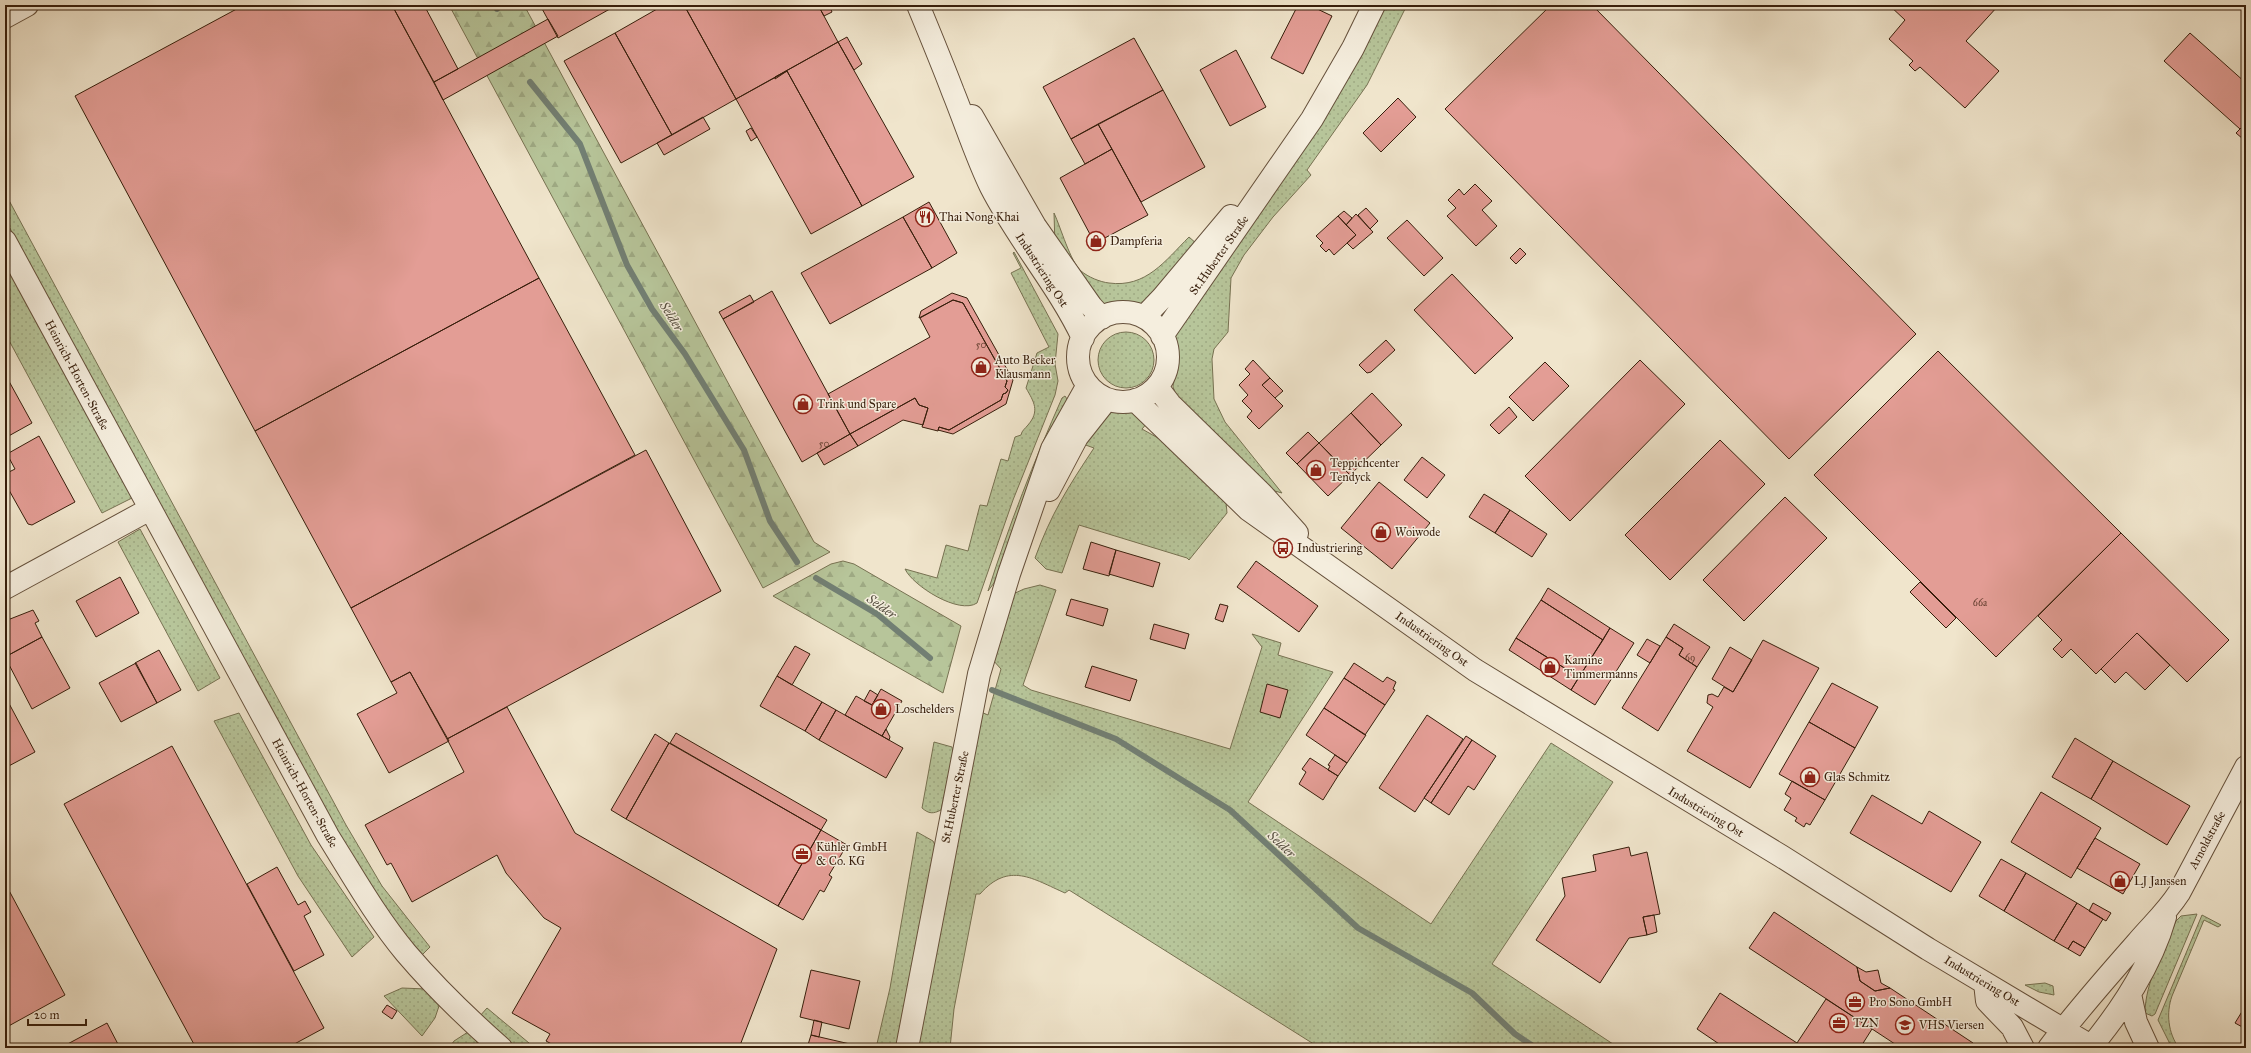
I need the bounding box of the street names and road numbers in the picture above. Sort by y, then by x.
street label: St.Huberter Straße [1186,213,1252,297]
street label: Industriering Ost [1012,230,1072,311]
street label: Heinrich-Horten-Straße [42,317,112,433]
street label: Industriering Ost [1392,609,1472,671]
street label: Heinrich-Horten-Straße [269,736,341,850]
street label: St.Huberter Straße [938,750,972,844]
street label: Industriering Ost [1665,784,1747,841]
street label: Arnoldstraße [2185,809,2228,872]
street label: Industriering Ost [1941,953,2023,1010]

